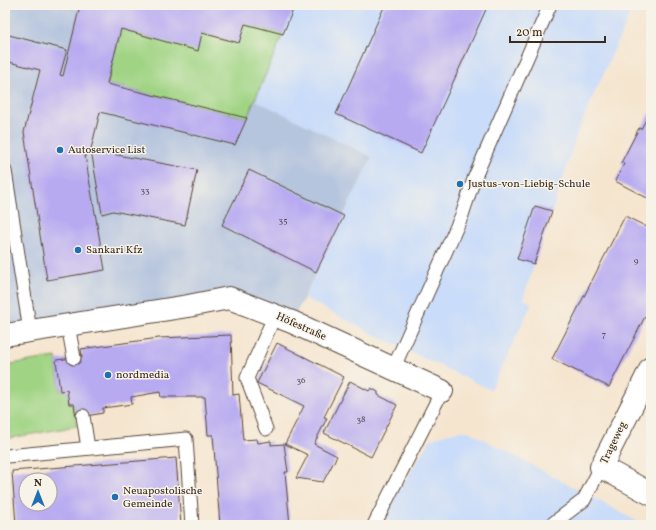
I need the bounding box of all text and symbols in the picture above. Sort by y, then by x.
scale bar [510,18,605,44]
text: 20 m [516,25,543,41]
place label: Autoservice List [68,143,145,158]
marker: Autoservice List [55,145,65,155]
place label: Justus-von-Liebig-Schule [468,177,590,192]
marker: Justus-von-Liebig-Schule [455,179,465,189]
house number: 33 [140,184,150,197]
house number: 35 [279,214,287,227]
place label: Sankari Kfz [86,243,143,258]
marker: Sankari Kfz [73,245,83,255]
house number: 9 [634,255,639,268]
street label: Höfestraße [273,309,329,345]
house number: 7 [602,328,606,341]
place label: nordmedia [116,368,170,383]
marker: nordmedia [103,370,113,380]
house number: 36 [296,374,306,387]
house number: 38 [356,413,366,426]
street label: Trageweg [597,419,631,467]
north arrow [18,472,58,512]
text: N [34,476,42,491]
place label: Neuapostolische Gemeinde [123,484,202,512]
marker: Neuapostolische Gemeinde [110,492,120,502]

